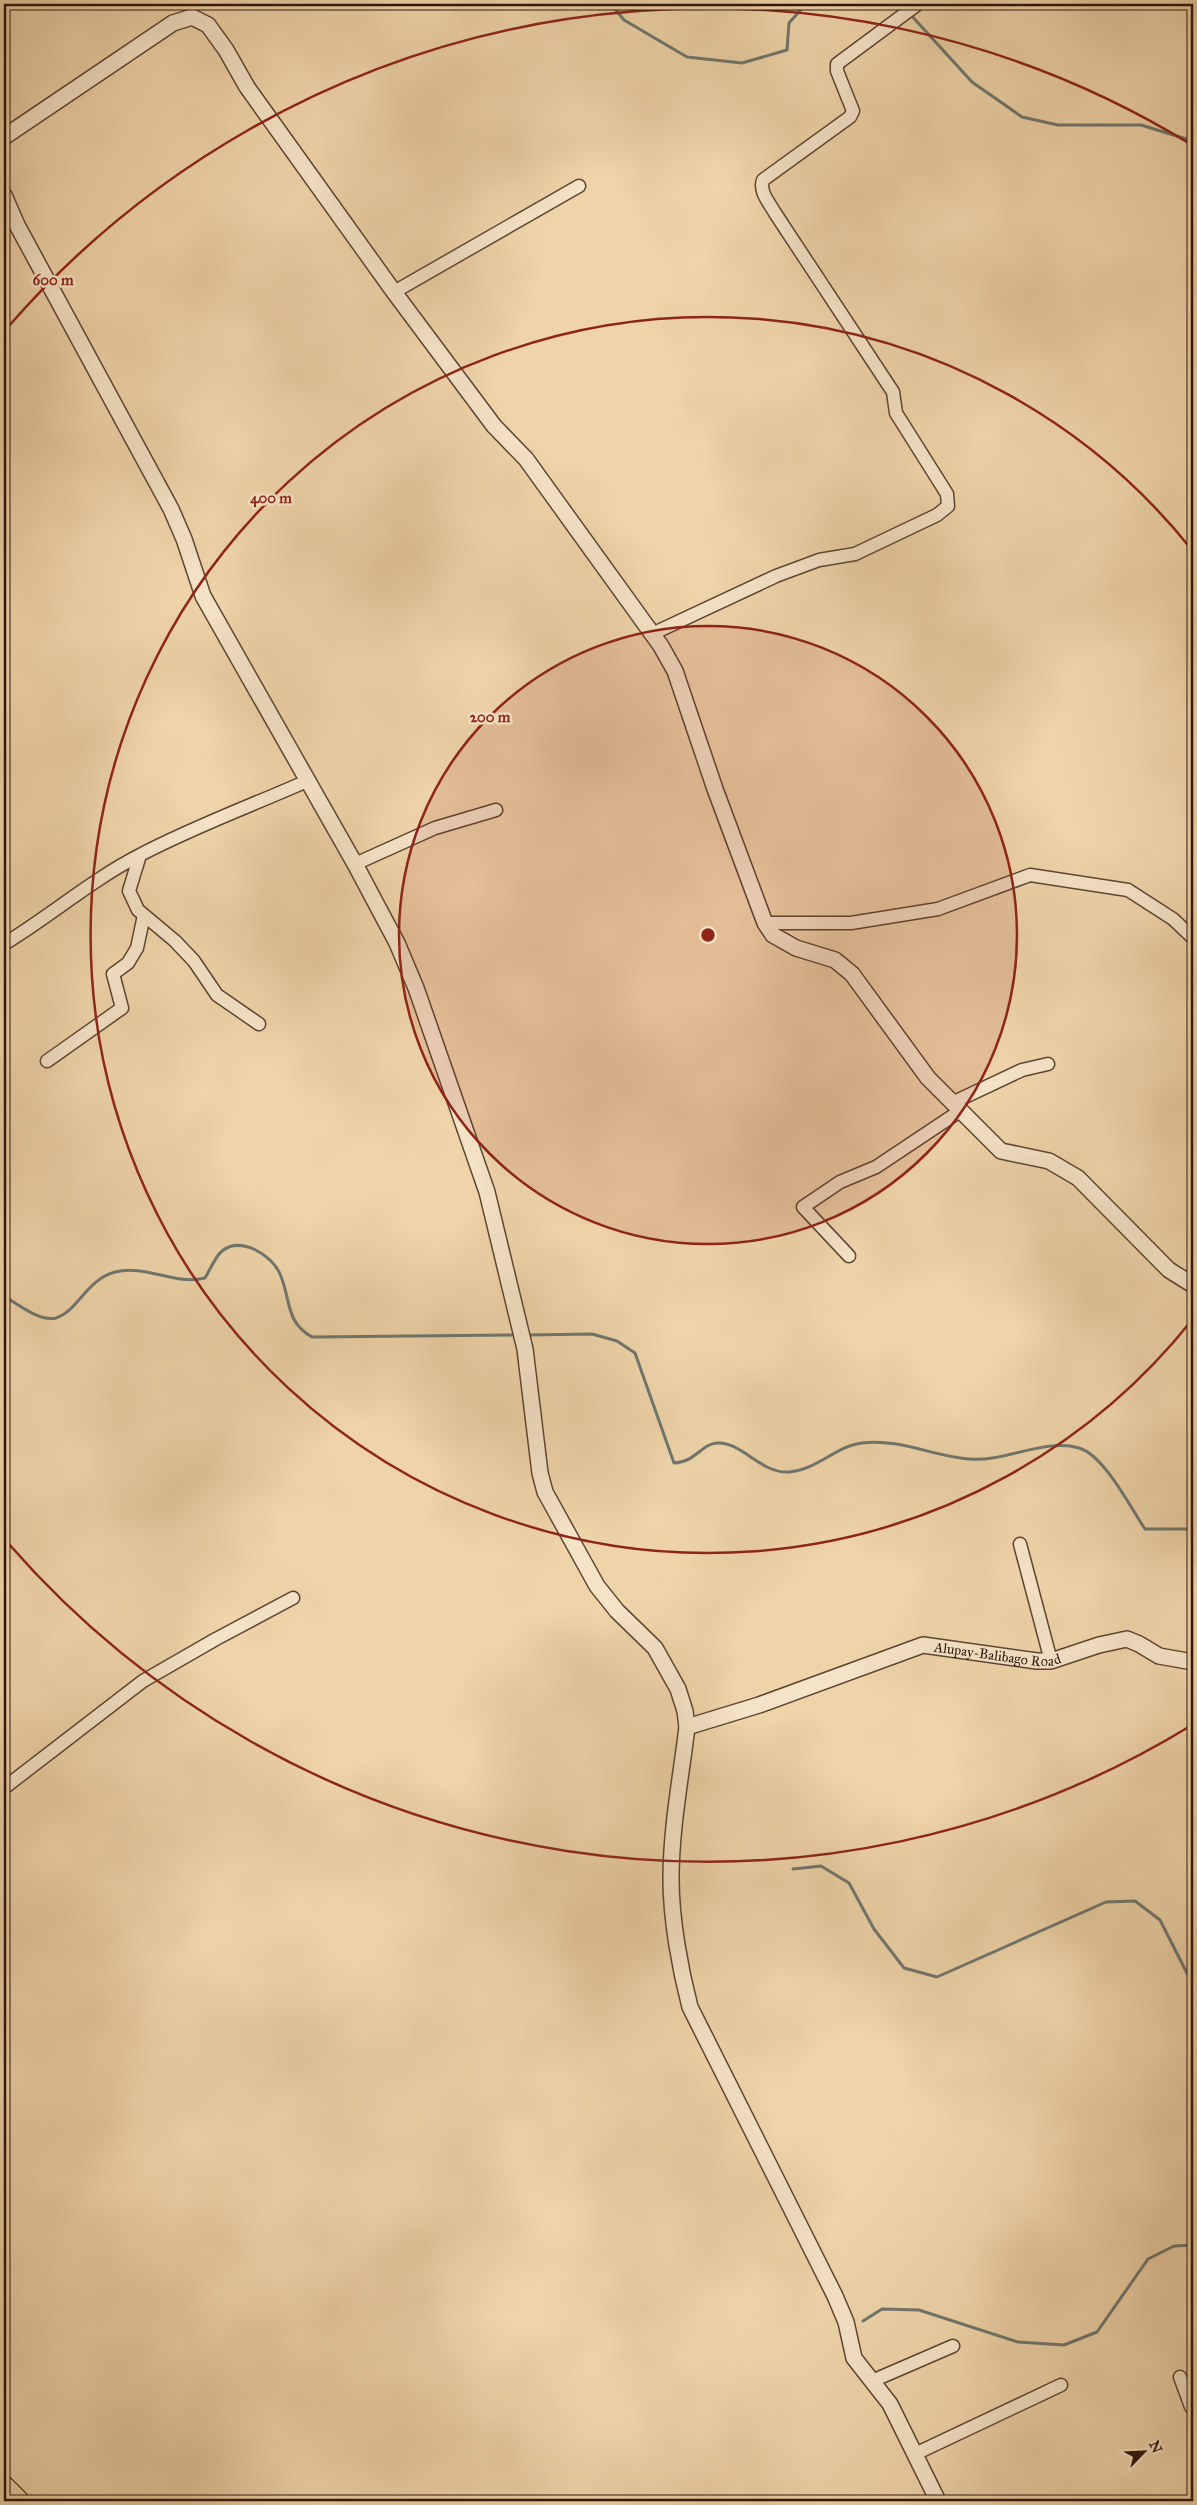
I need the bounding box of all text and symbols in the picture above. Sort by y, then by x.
text: 600 m [33,271,74,289]
text: 400 m [250,489,292,508]
text: 200 m [470,708,511,726]
centre of rings [699,926,717,944]
street label: Alupay-Balibago Road [932,1638,1063,1671]
north arrow [1120,2428,1170,2478]
text: N [1145,2438,1166,2456]

